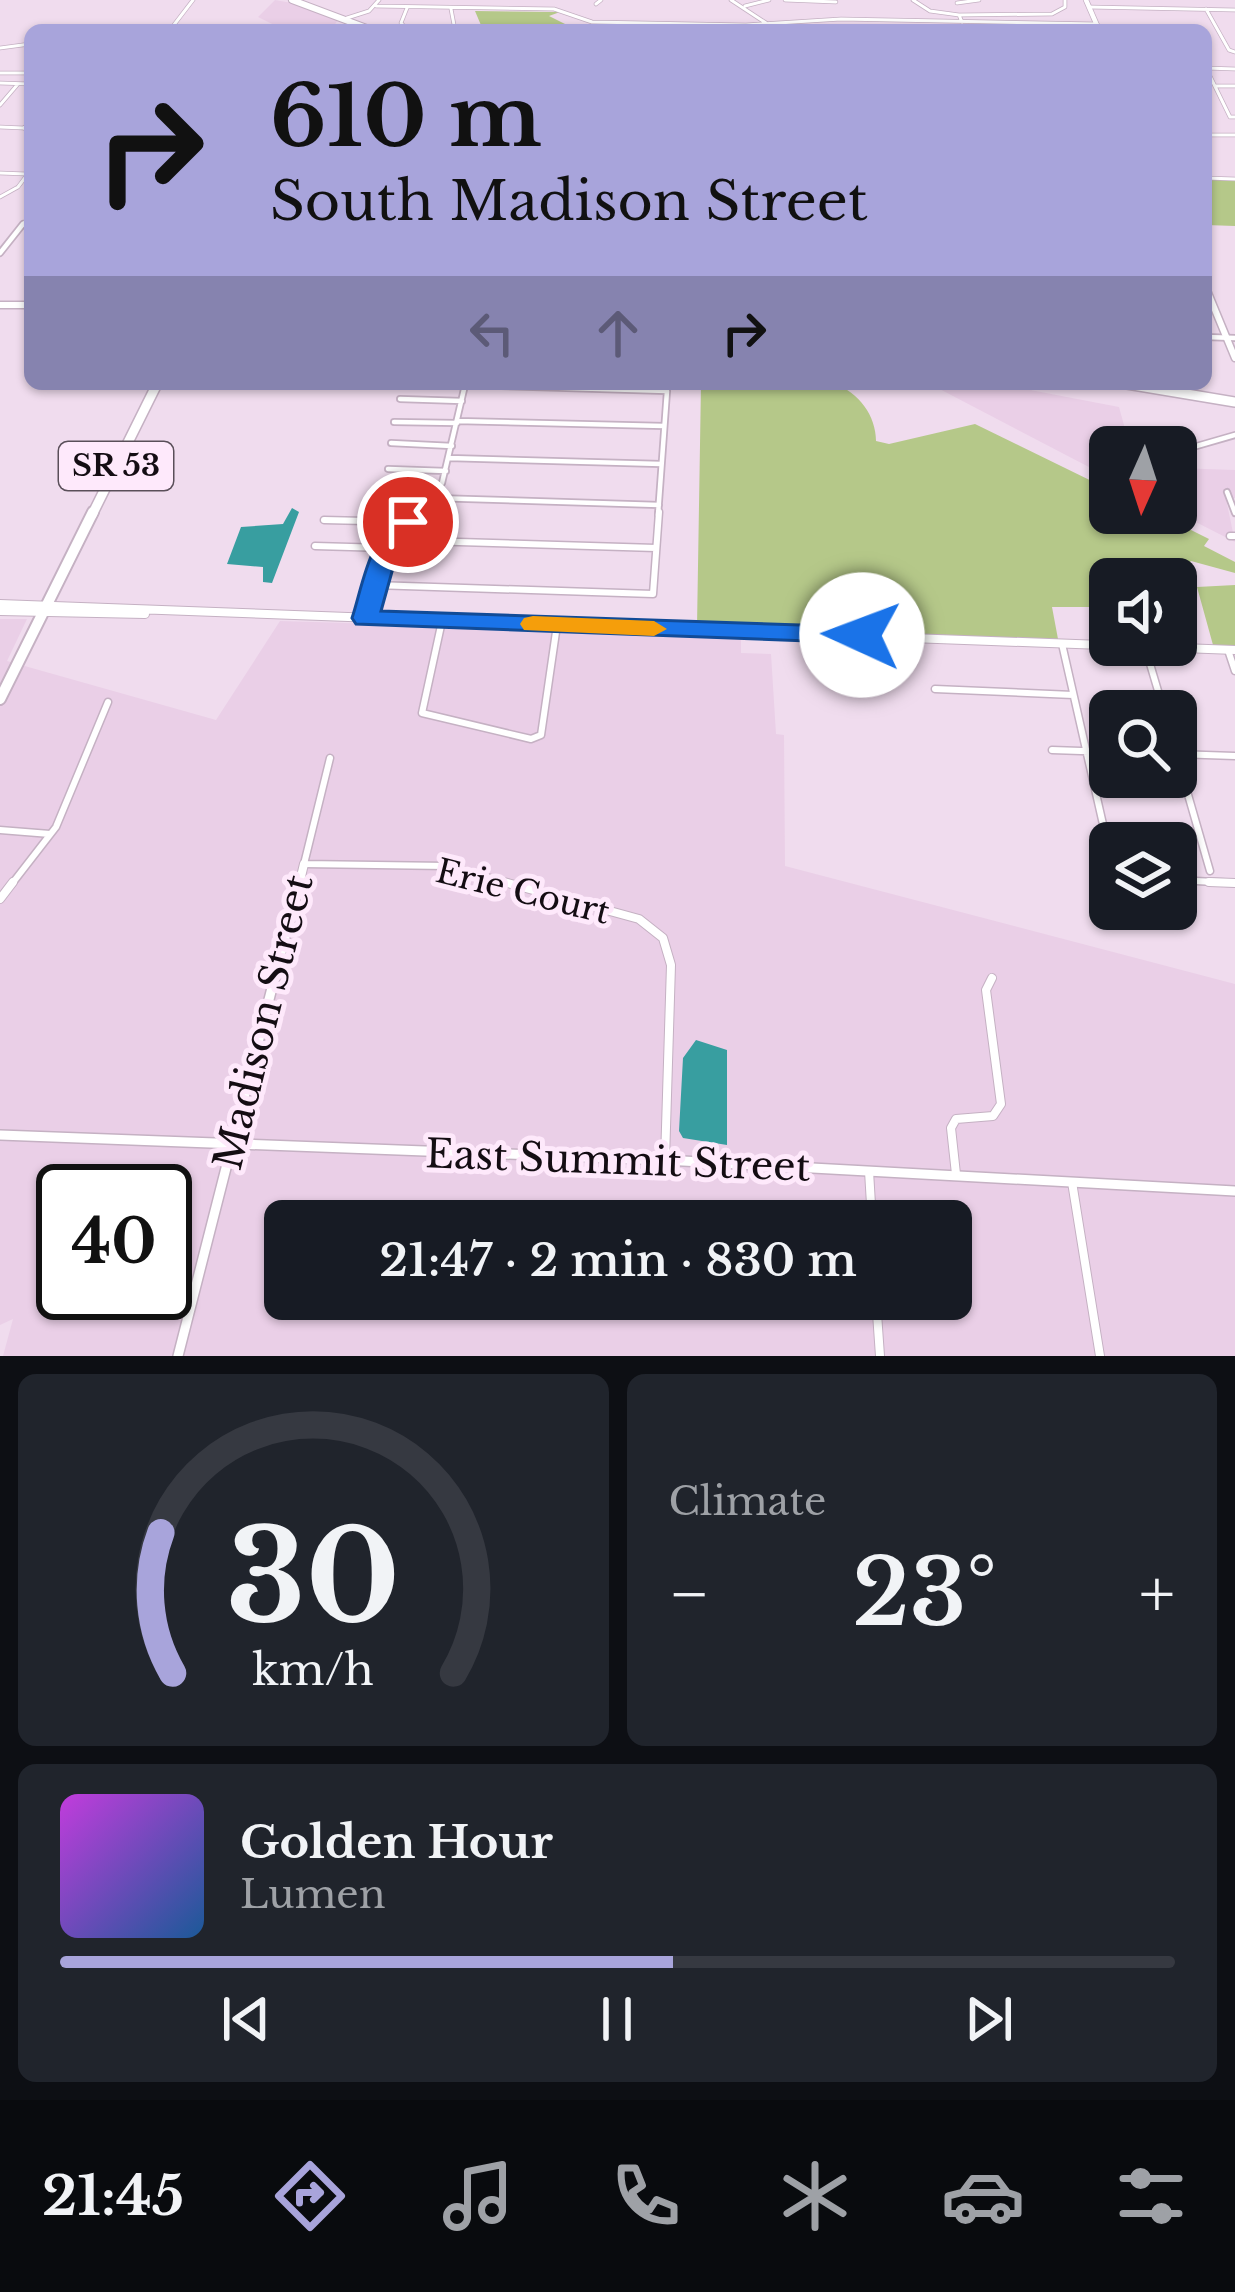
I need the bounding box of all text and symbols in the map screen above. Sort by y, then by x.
text: 610 m [270,65,542,169]
icon: right [72,72,228,228]
text: South Madison Street [270,168,868,235]
icon: left [459,300,525,366]
icon: ahead [585,300,651,366]
icon: right [711,300,777,366]
north arrow [1089,426,1197,534]
map controls [1089,426,1197,930]
road number: SR 53 [59,442,173,490]
pin [357,471,459,573]
icon: arrive [375,489,441,555]
button: sound [1089,558,1197,666]
position arrow [799,572,925,698]
button: search [1089,690,1197,798]
button: layers [1089,822,1197,930]
street label: Erie Court [432,850,615,933]
street label: Madison Street [203,869,324,1175]
street label: East Summit Street [425,1129,812,1192]
speed limit sign: 40 [36,1164,192,1320]
text: 21:47 · 2 min · 830 m [379,1232,857,1288]
text: Climate [669,1477,826,1526]
text: 30 [226,1501,400,1656]
text: 23° [852,1538,997,1649]
text: − [669,1553,710,1635]
text: + [1139,1553,1175,1635]
text: km/h [252,1643,374,1697]
text: Golden Hour [240,1814,553,1870]
text: Lumen [240,1870,386,1919]
icon: previous [213,1986,279,2052]
icon: pause [584,1986,650,2052]
icon: next [956,1986,1022,2052]
icon: directions [268,2154,352,2238]
icon: music [436,2154,520,2238]
icon: phone [604,2154,688,2238]
icon: climate [773,2154,857,2238]
icon: car [941,2154,1025,2238]
icon: filters [1109,2154,1193,2238]
text: 21:45 [42,2163,184,2230]

